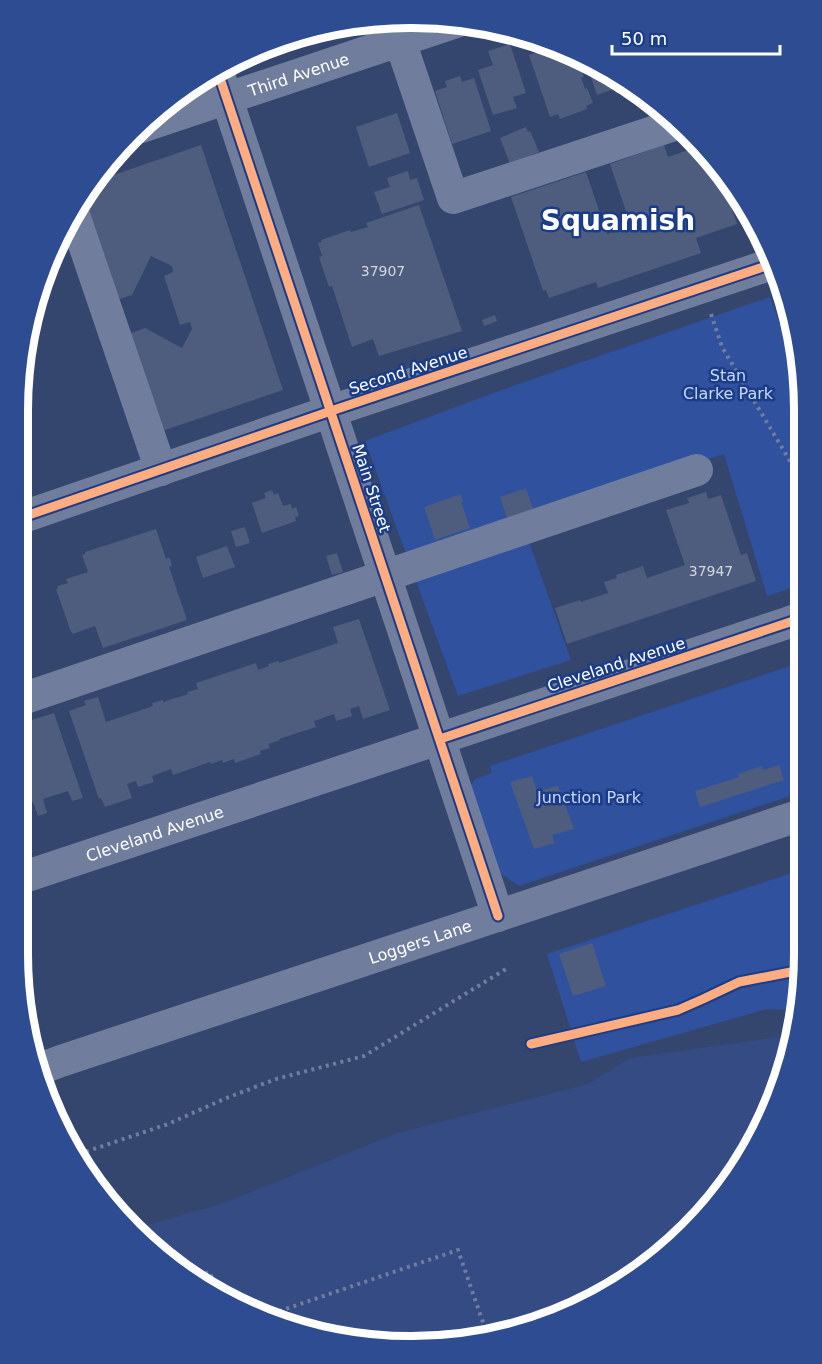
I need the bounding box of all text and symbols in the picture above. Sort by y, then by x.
scale bar [612,18,780,56]
text: 50 m [621,28,667,49]
street label: Third Avenue [245,49,352,101]
district label: Squamish [541,204,695,237]
house number: 37907 [361,263,405,279]
street label: Second Avenue [347,342,470,399]
park label: Stan Clarke Park [683,366,774,403]
street label: Main Street [348,442,395,535]
house number: 37947 [689,563,733,579]
street label: Cleveland Avenue [545,633,687,696]
park label: Junction Park [536,788,642,807]
street label: Cleveland Avenue [84,802,226,866]
street label: Loggers Lane [366,916,474,968]

